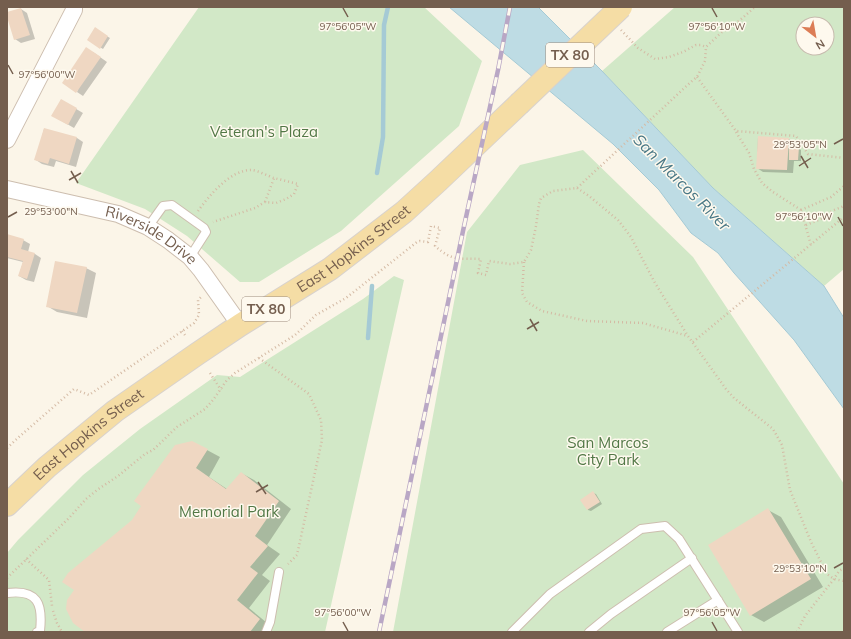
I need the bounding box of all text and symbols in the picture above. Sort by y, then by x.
north arrow [795,16,835,56]
text: 97°56'05"W [320,20,376,33]
text: 97°56'10"W [689,20,745,33]
text: N [813,36,827,53]
road number: TX 80 [546,43,594,67]
text: 97°56'00"W [19,68,75,81]
park label: Veteran's Plaza [210,122,318,141]
water label: San Marcos River [629,129,735,235]
text: 29°53'05"N [773,138,827,151]
street label: Riverside Drive [104,201,202,268]
street label: East Hopkins Street [293,201,414,296]
text: 29°53'00"N [24,205,78,218]
text: 97°56'10"W [776,210,832,223]
road number: TX 80 [242,297,290,321]
street label: East Hopkins Street [29,384,147,484]
park label: San Marcos City Park [567,433,649,469]
park label: Memorial Park [179,502,279,521]
text: 29°53'10"N [773,562,827,575]
text: 97°56'00"W [315,606,371,619]
text: 97°56'05"W [684,606,740,619]

